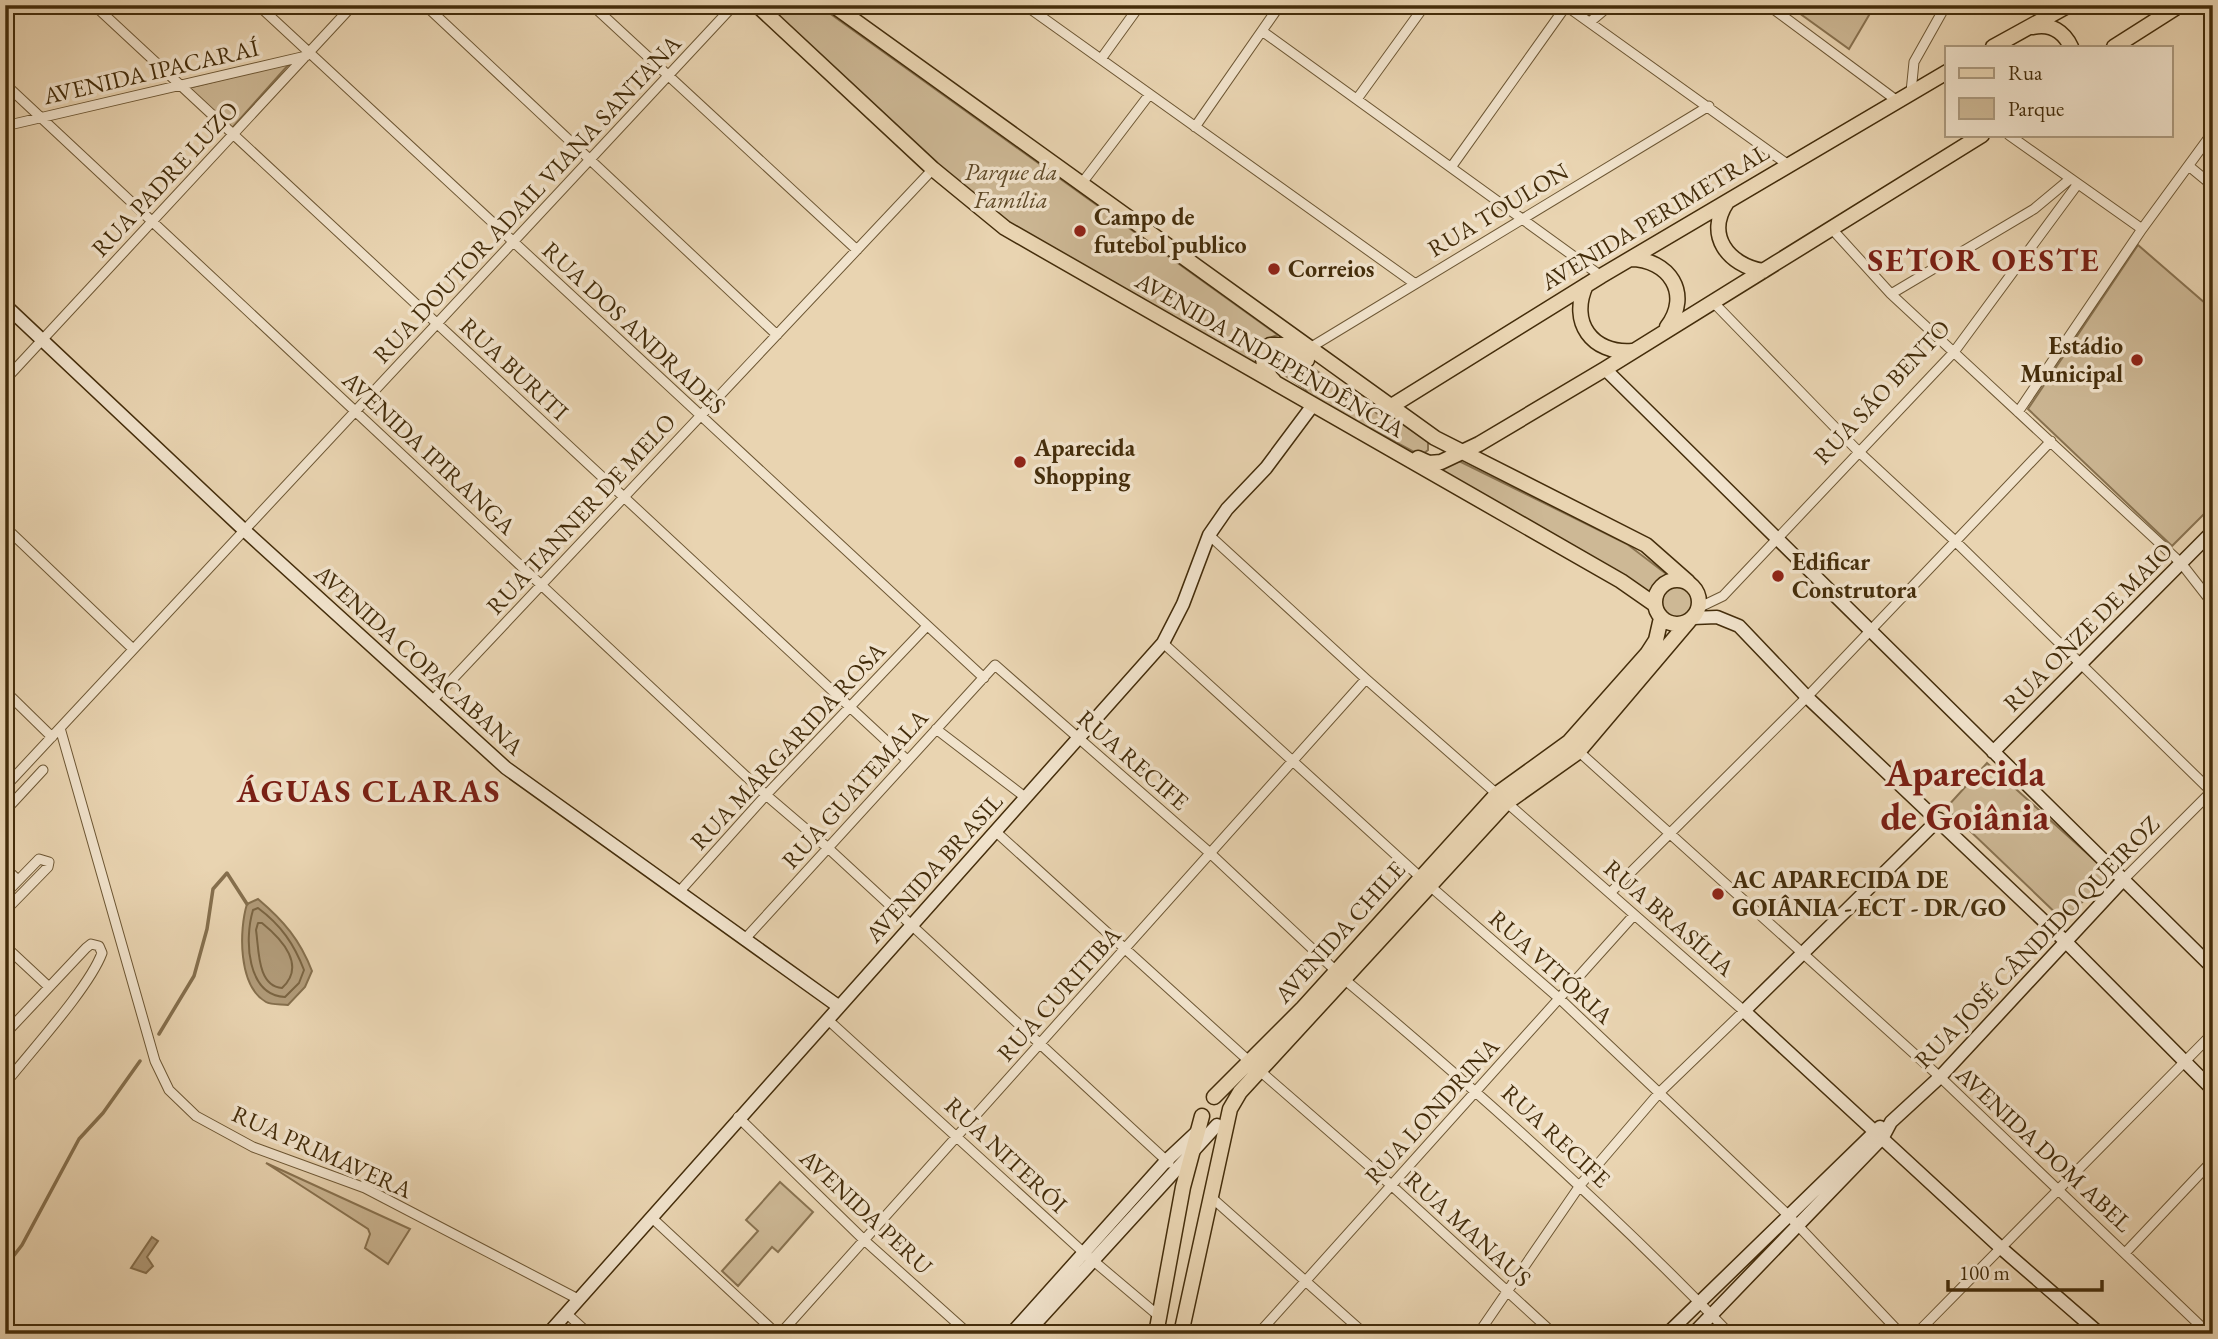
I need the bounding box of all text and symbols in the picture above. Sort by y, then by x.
street label: RUA DOUTOR ADAIL VIANA SANTANA [366,28,688,369]
street label: AVENIDA IPACARAÍ [39,32,262,112]
legend [1945,46,2172,136]
text: Rua [2008,59,2043,86]
street label: RUA PADRE LUZO [84,94,245,263]
text: Parque [2008,95,2064,122]
street label: AVENIDA PERIMETRAL [1534,136,1775,298]
street label: RUA TOULON [1422,155,1574,264]
park label: Parque da Família [964,156,1058,215]
place label: Campo de futebol publico [1094,201,1247,260]
marker: Campo de futebol publico [1072,223,1088,239]
street label: RUA DOS ANDRADES [536,235,733,421]
district label: SETOR OESTE [1867,239,2101,281]
place label: Correios [1288,253,1374,284]
marker: Correios [1266,261,1282,277]
street label: AVENIDA INDEPENDÊNCIA [1129,264,1411,445]
street label: RUA BURITI [453,310,575,427]
street label: RUA SÃO BENTO [1807,313,1957,471]
place label: Estádio Municipal [2020,330,2123,389]
marker: Estádio Municipal [2129,352,2145,368]
street label: AVENIDA IPIRANGA [335,363,523,541]
street label: RUA TANNER DE MELO [479,406,682,621]
place label: Aparecida Shopping [1033,432,1136,492]
marker: Aparecida Shopping [1012,454,1028,470]
street label: RUA ONZE DE MAIO [1996,535,2179,718]
place label: Edificar Construtora [1792,546,1917,605]
street label: AVENIDA COPACABANA [307,557,531,762]
marker: Edificar Construtora [1770,568,1786,584]
street label: RUA MARGARIDA ROSA [683,635,892,856]
street label: RUA GUATEMALA [775,702,935,875]
street label: RUA RECIFE [1071,703,1196,817]
district label: Aparecida de Goiânia [1881,748,2050,841]
district label: ÁGUAS CLARAS [235,770,502,812]
street label: AVENIDA BRASIL [858,786,1009,950]
street label: RUA JOSÉ CÂNDIDO QUEIROZ [1907,808,2166,1075]
street label: RUA BRASÍLIA [1598,852,1741,983]
street label: AVENIDA CHILE [1267,854,1412,1010]
place label: AC APARECIDA DE GOIÂNIA - ECT - DR/GO [1731,864,2006,923]
marker: AC APARECIDA DE GOIÂNIA - ECT - DR/GO [1710,886,1726,902]
street label: RUA VITÓRIA [1483,903,1620,1031]
street label: RUA CURITIBA [990,919,1128,1068]
street label: RUA LONDRINA [1358,1031,1506,1190]
street label: AVENIDA DOM ABEL [1949,1058,2139,1238]
street label: RUA RECIFE [1495,1077,1617,1194]
street label: RUA NITERÓI [939,1090,1074,1219]
street label: RUA PRIMAVERA [227,1098,417,1205]
street label: AVENIDA PERU [793,1141,939,1281]
street label: RUA MANAUS [1399,1164,1538,1293]
scale bar [1948,1248,2102,1292]
text: 100 m [1959,1259,2010,1286]

